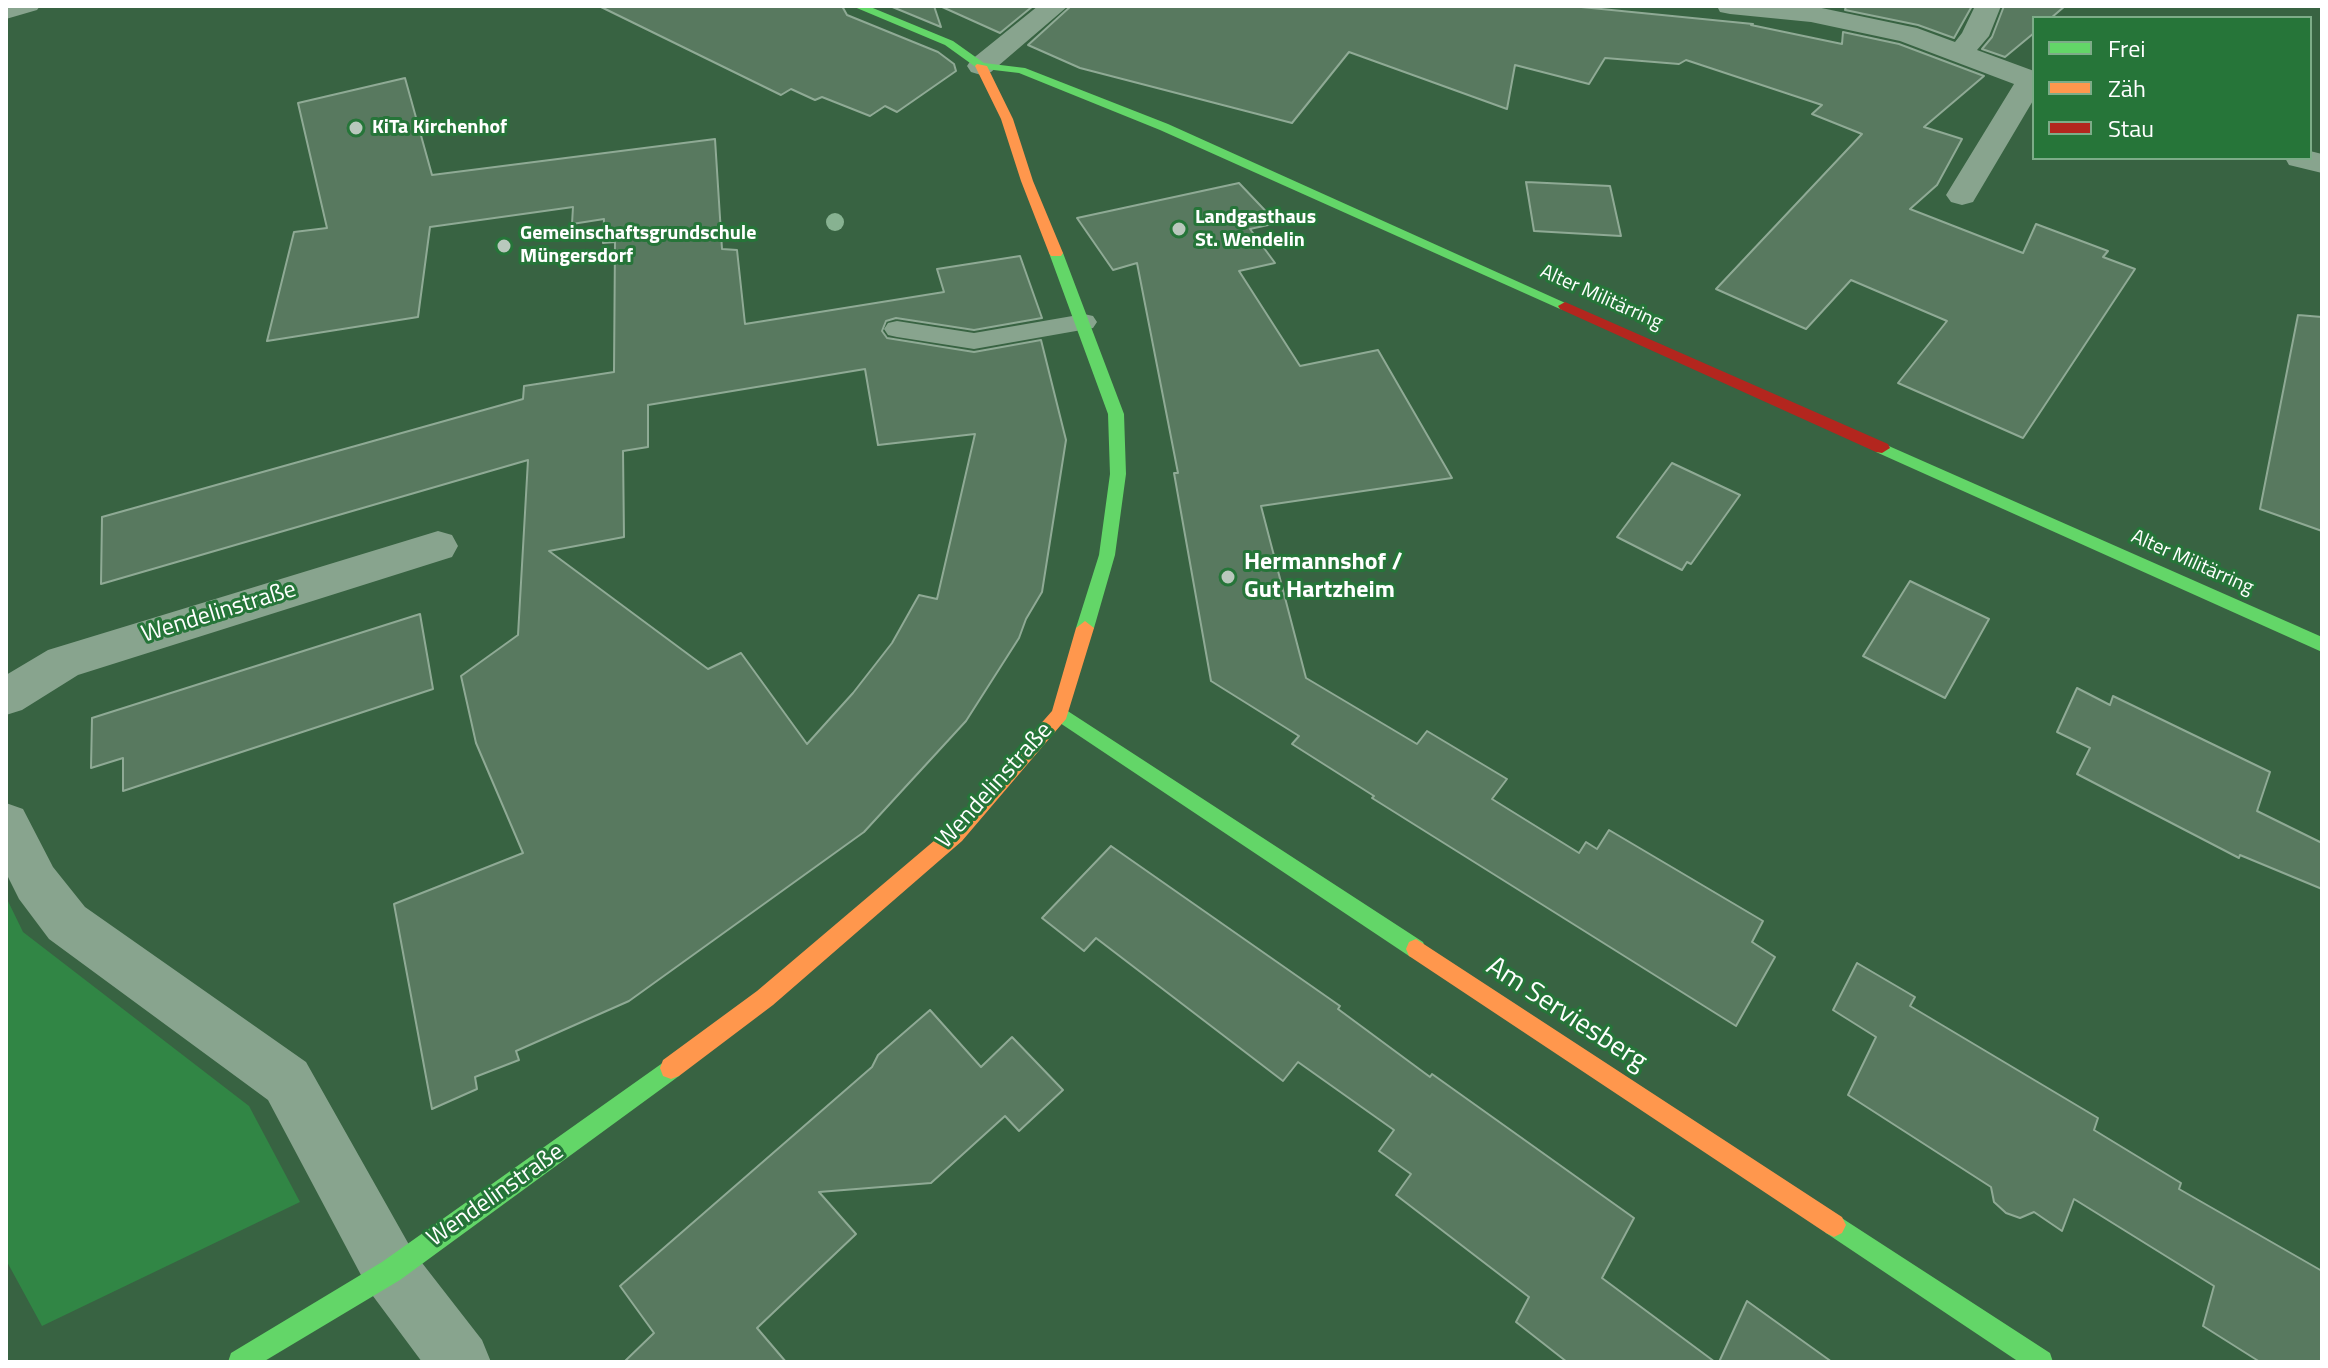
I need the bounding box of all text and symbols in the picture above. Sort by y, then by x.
legend [2032,16,2312,160]
text: Frei [2108,30,2146,66]
text: Zäh [2108,70,2146,106]
text: Stau [2108,110,2154,146]
place label: KiTa Kirchenhof [372,116,507,140]
marker: KiTa Kirchenhof [347,119,365,137]
place label: Landgasthaus St. Wendelin [1195,206,1316,253]
marker: Landgasthaus St. Wendelin [1170,220,1188,238]
place label: Gemeinschaftsgrundschule Müngersdorf [520,222,756,269]
marker: Gemeinschaftsgrundschule Müngersdorf [495,237,513,255]
street label: Alter Militärring [1536,260,1666,336]
street label: Alter Militärring [2127,525,2257,601]
place label: Hermannshof / Gut Hartzheim [1244,549,1403,605]
marker: Hermannshof / Gut Hartzheim [1219,568,1237,586]
street label: Wendelinstraße [138,576,300,650]
street label: Wendelinstraße [931,717,1059,855]
street label: Am Serviesberg [1479,951,1653,1079]
street label: Wendelinstraße [422,1138,570,1254]

